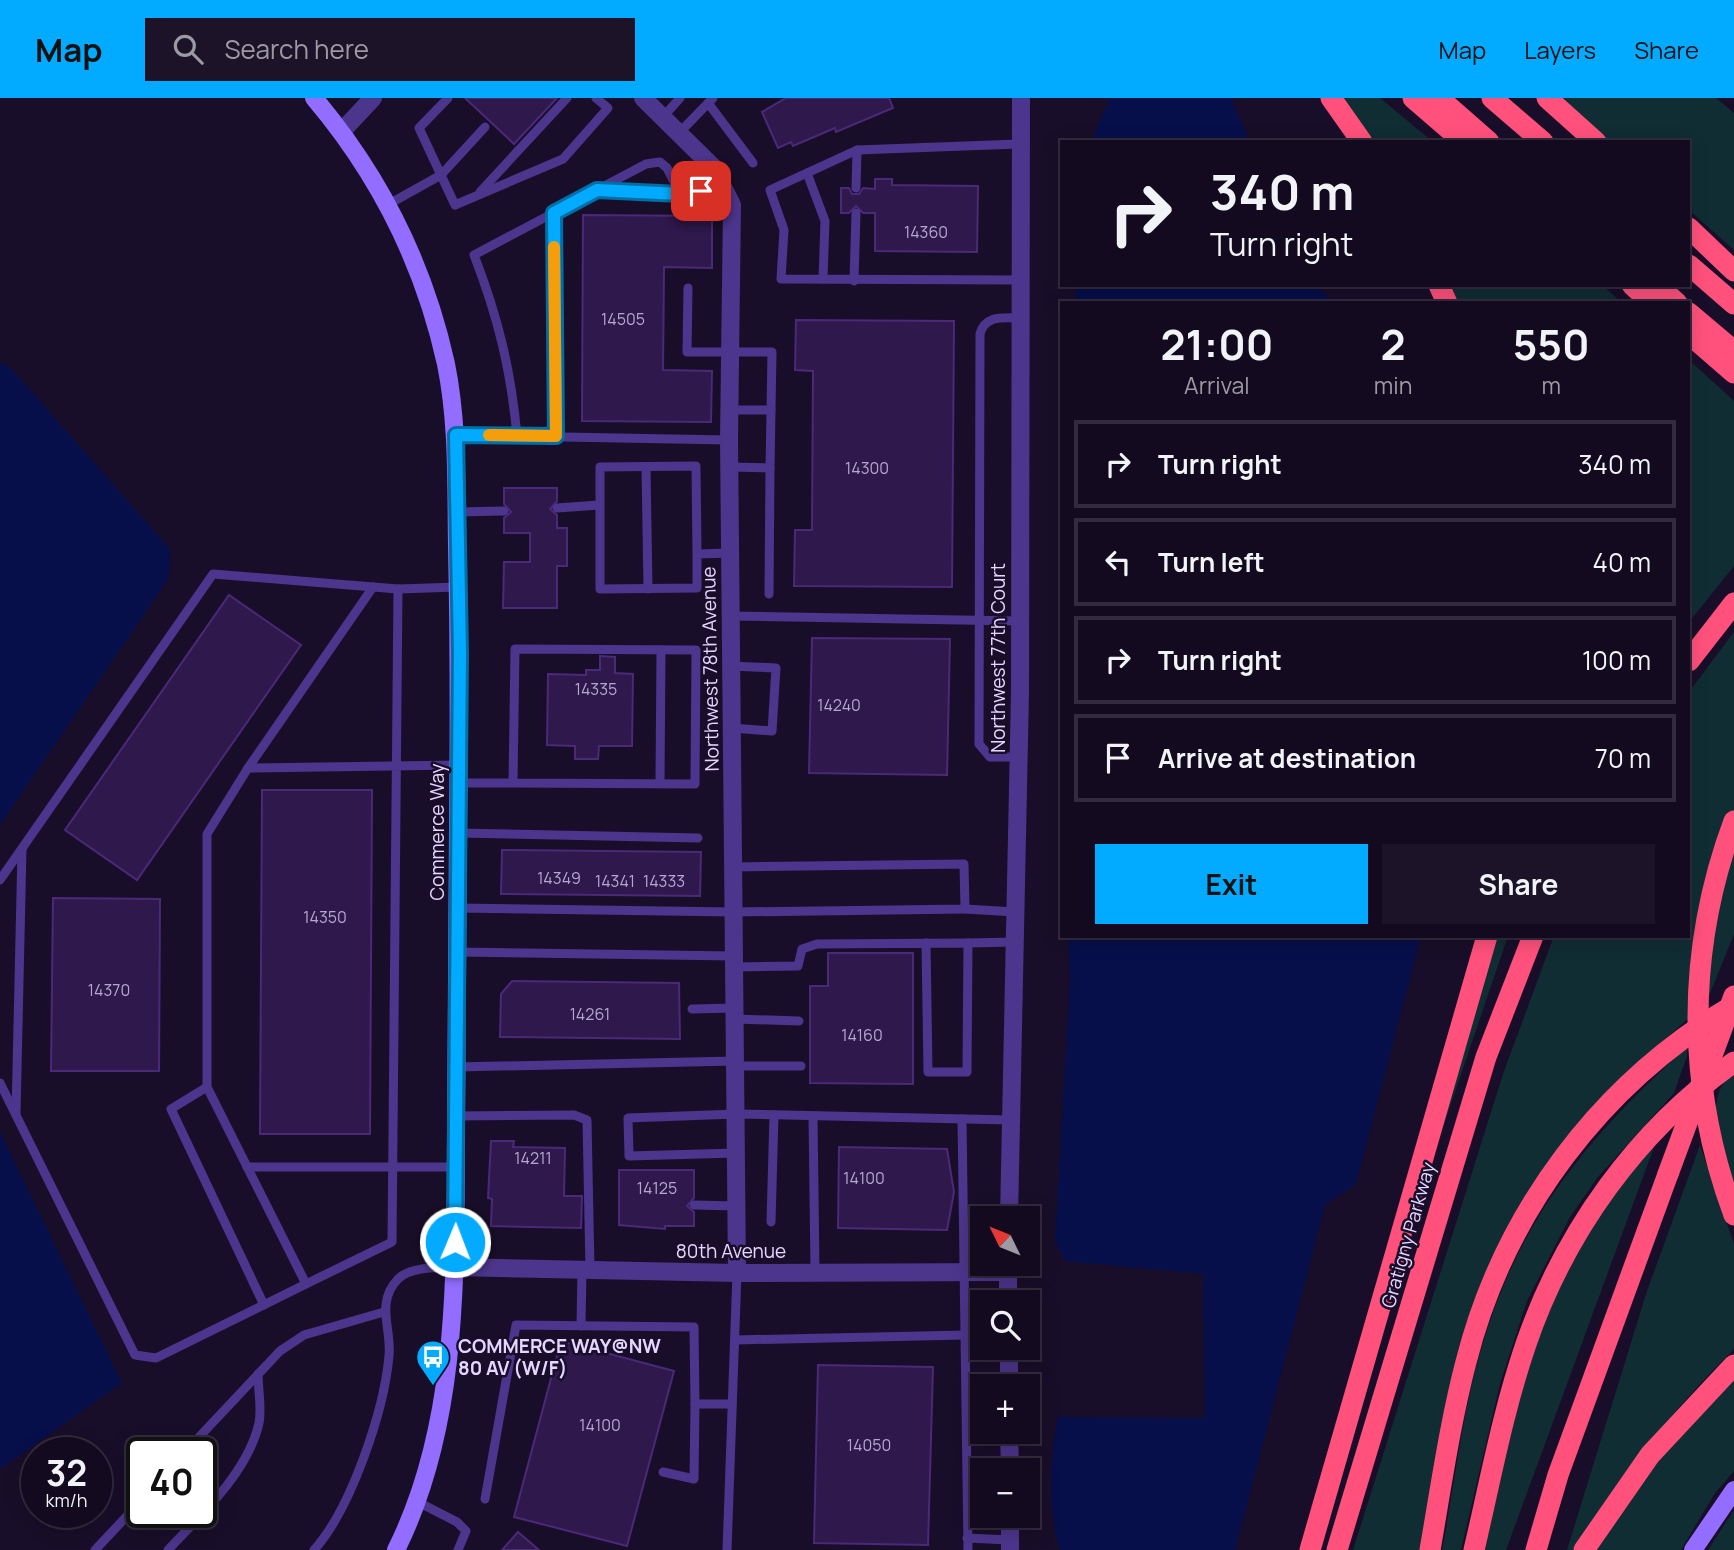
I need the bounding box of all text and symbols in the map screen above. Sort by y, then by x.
search box [145,18,635,81]
text: Map [35,27,103,72]
icon: search [169,30,207,68]
text: Search here [225,31,369,67]
text: Map [1439,33,1486,66]
text: Layers [1524,33,1596,66]
text: Share [1634,33,1699,66]
text: 340 m [1210,158,1354,225]
pin [671,161,731,221]
icon: right [1095,168,1186,259]
icon: arrive [682,172,720,210]
house number: 14360 [904,221,948,243]
text: Turn right [1210,222,1353,266]
house number: 14505 [601,308,645,330]
text: 21:00 [1160,315,1273,373]
text: 2 [1381,315,1406,373]
text: 550 [1513,315,1590,373]
text: Arrival [1184,369,1250,401]
text: min [1374,369,1412,401]
text: m [1541,369,1561,401]
icon: right [1099,445,1137,483]
text: Turn right [1158,446,1282,482]
text: 340 m [1578,446,1651,482]
house number: 14300 [845,457,889,479]
icon: left [1099,543,1137,581]
text: Turn left [1158,544,1265,580]
text: 40 m [1593,544,1651,580]
street label: Northwest 77th Court [985,563,1011,753]
street label: Northwest 78th Avenue [695,566,725,772]
icon: right [1099,641,1137,679]
text: Turn right [1158,642,1282,678]
text: 100 m [1582,642,1651,678]
house number: 14335 [575,678,617,700]
house number: 14240 [817,694,861,716]
icon: arrive [1099,739,1137,777]
text: Arrive at destination [1158,740,1416,776]
text: 70 m [1595,740,1651,776]
street label: Commerce Way [424,764,450,900]
button: Exit [1095,844,1368,924]
button: Share [1382,844,1655,924]
house number: 14349 [537,867,581,889]
house number: 14341 [595,870,635,892]
house number: 14333 [643,870,685,892]
house number: 14350 [303,906,347,928]
house number: 14370 [88,979,130,1001]
house number: 14261 [570,1003,610,1025]
house number: 14160 [841,1024,883,1046]
house number: 14211 [514,1147,552,1169]
street label: Gratigny Parkway [1375,1159,1441,1311]
house number: 14100 [843,1167,885,1189]
house number: 14125 [637,1177,677,1199]
position arrow [418,1205,492,1279]
north arrow [970,1206,1040,1276]
map controls [970,1206,1040,1528]
street label: 80th Avenue [676,1238,786,1264]
button: search [970,1290,1040,1360]
place label: COMMERCE WAY@NW 80 AV (W/F) [458,1333,661,1381]
bus stop icon: COMMERCE WAY@NW 80 AV (W/F) [414,1338,452,1387]
button: + [970,1374,1040,1444]
house number: 14100 [579,1414,621,1436]
house number: 14050 [847,1434,891,1456]
speed limit sign: 40 [126,1437,217,1528]
text: 32 [46,1449,87,1497]
button: − [970,1458,1040,1528]
text: km/h [46,1488,87,1512]

